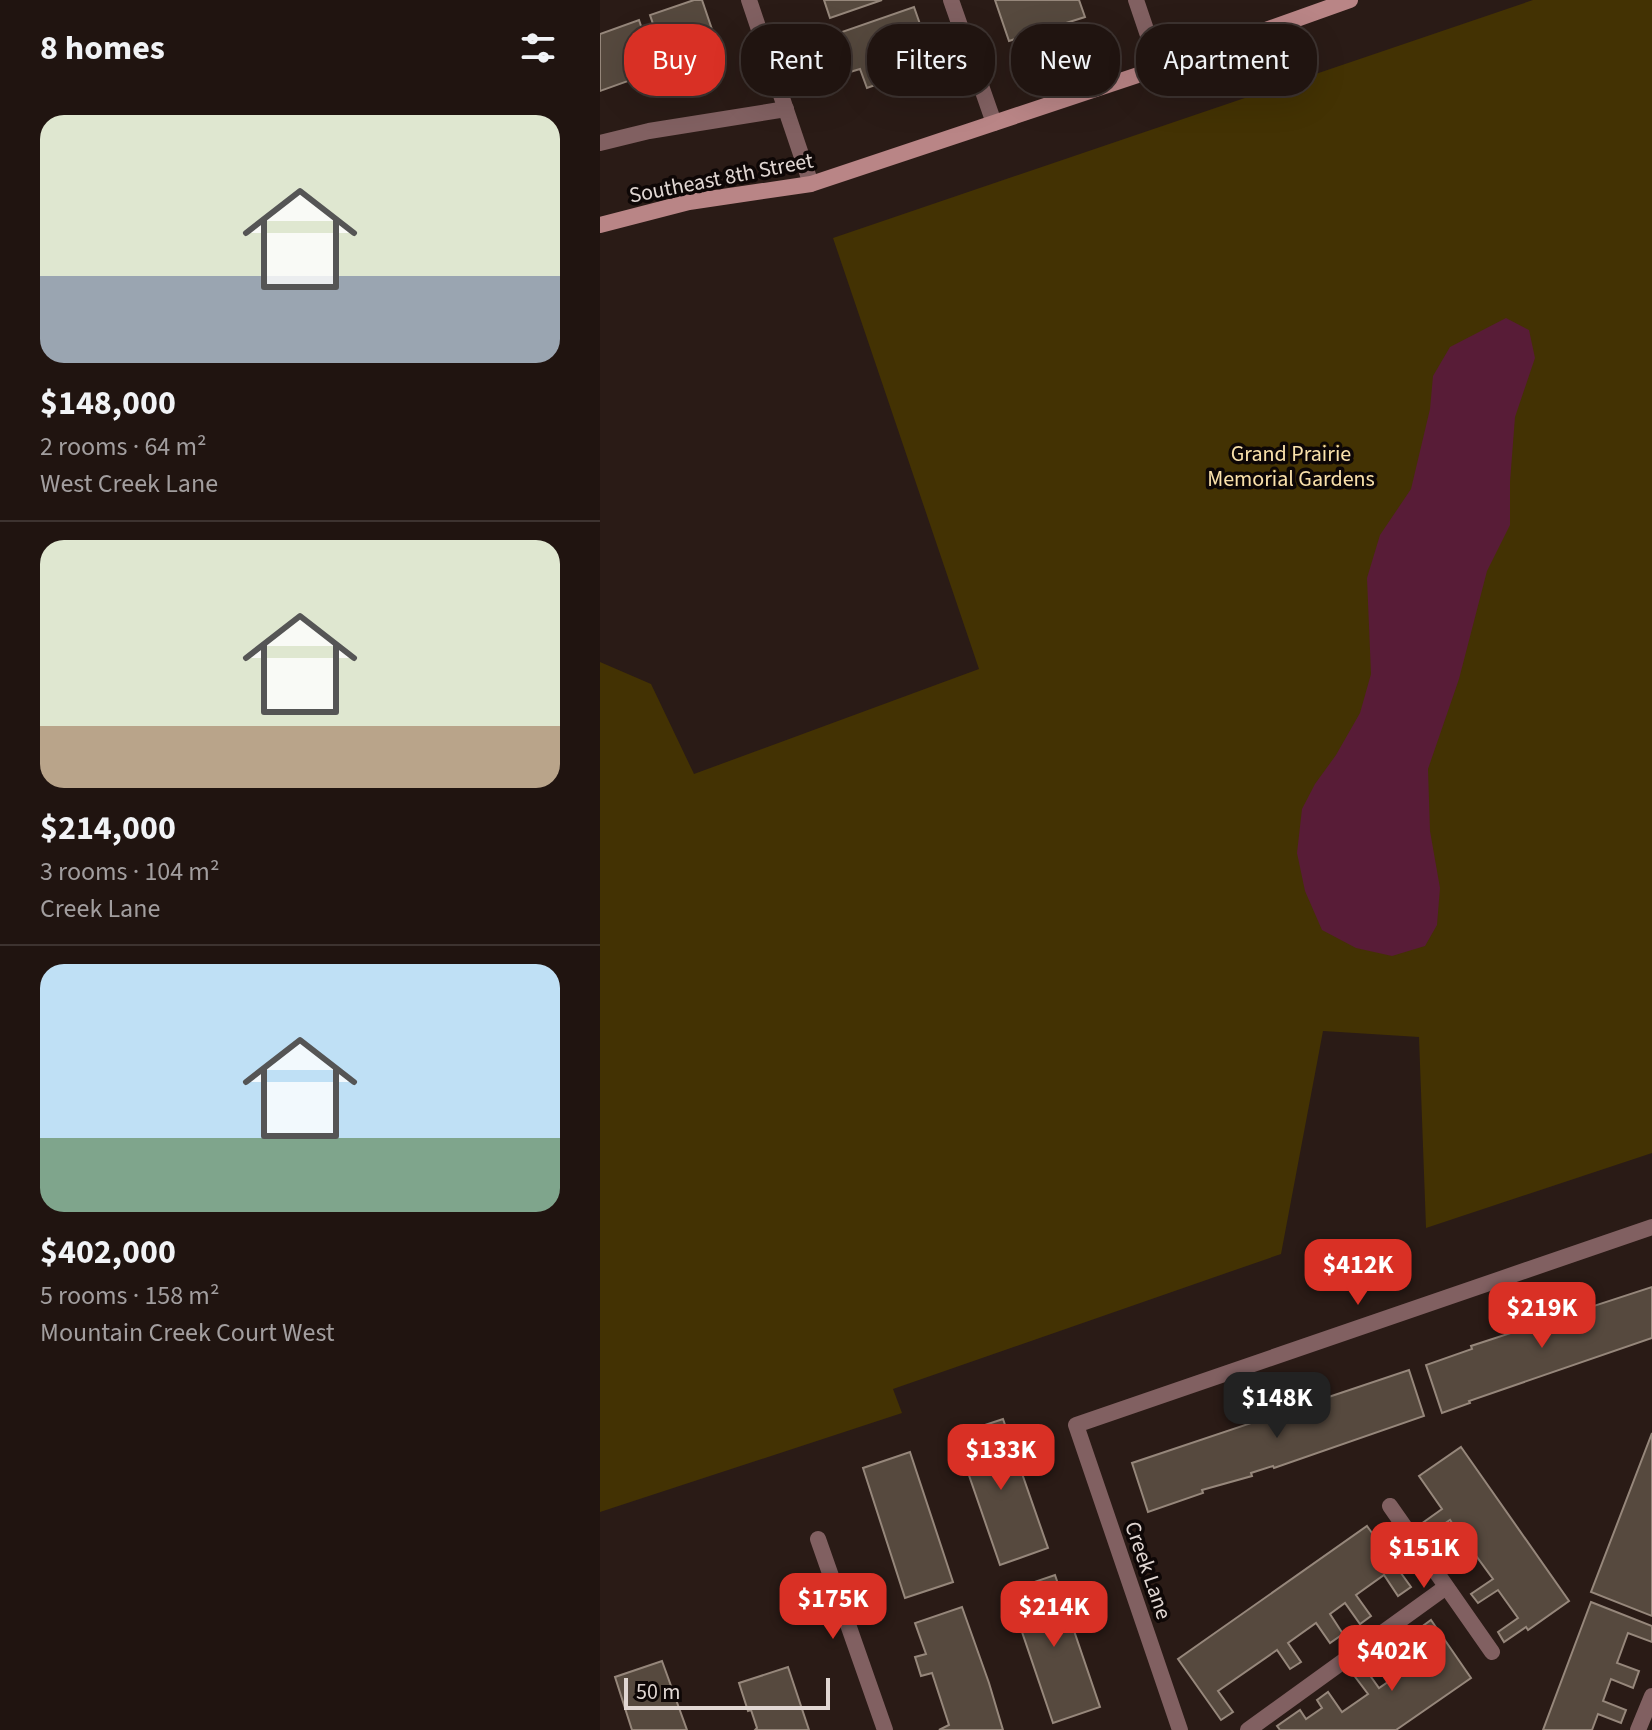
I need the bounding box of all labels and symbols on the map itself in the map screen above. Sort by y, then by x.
street label: Southeast 8th Street [626,144,817,212]
park label: Grand Prairie Memorial Gardens [1207,438,1375,495]
pin: $412K [1302,1239,1414,1307]
pin: $219K [1486,1282,1598,1350]
pin: $148K [1221,1372,1333,1440]
pin: $133K [945,1424,1057,1492]
street label: Creek Lane [1116,1517,1180,1624]
pin: $151K [1368,1522,1480,1590]
pin: $175K [777,1573,889,1641]
pin: $214K [998,1581,1110,1649]
pin: $402K [1336,1625,1448,1693]
scale bar [624,1674,830,1710]

